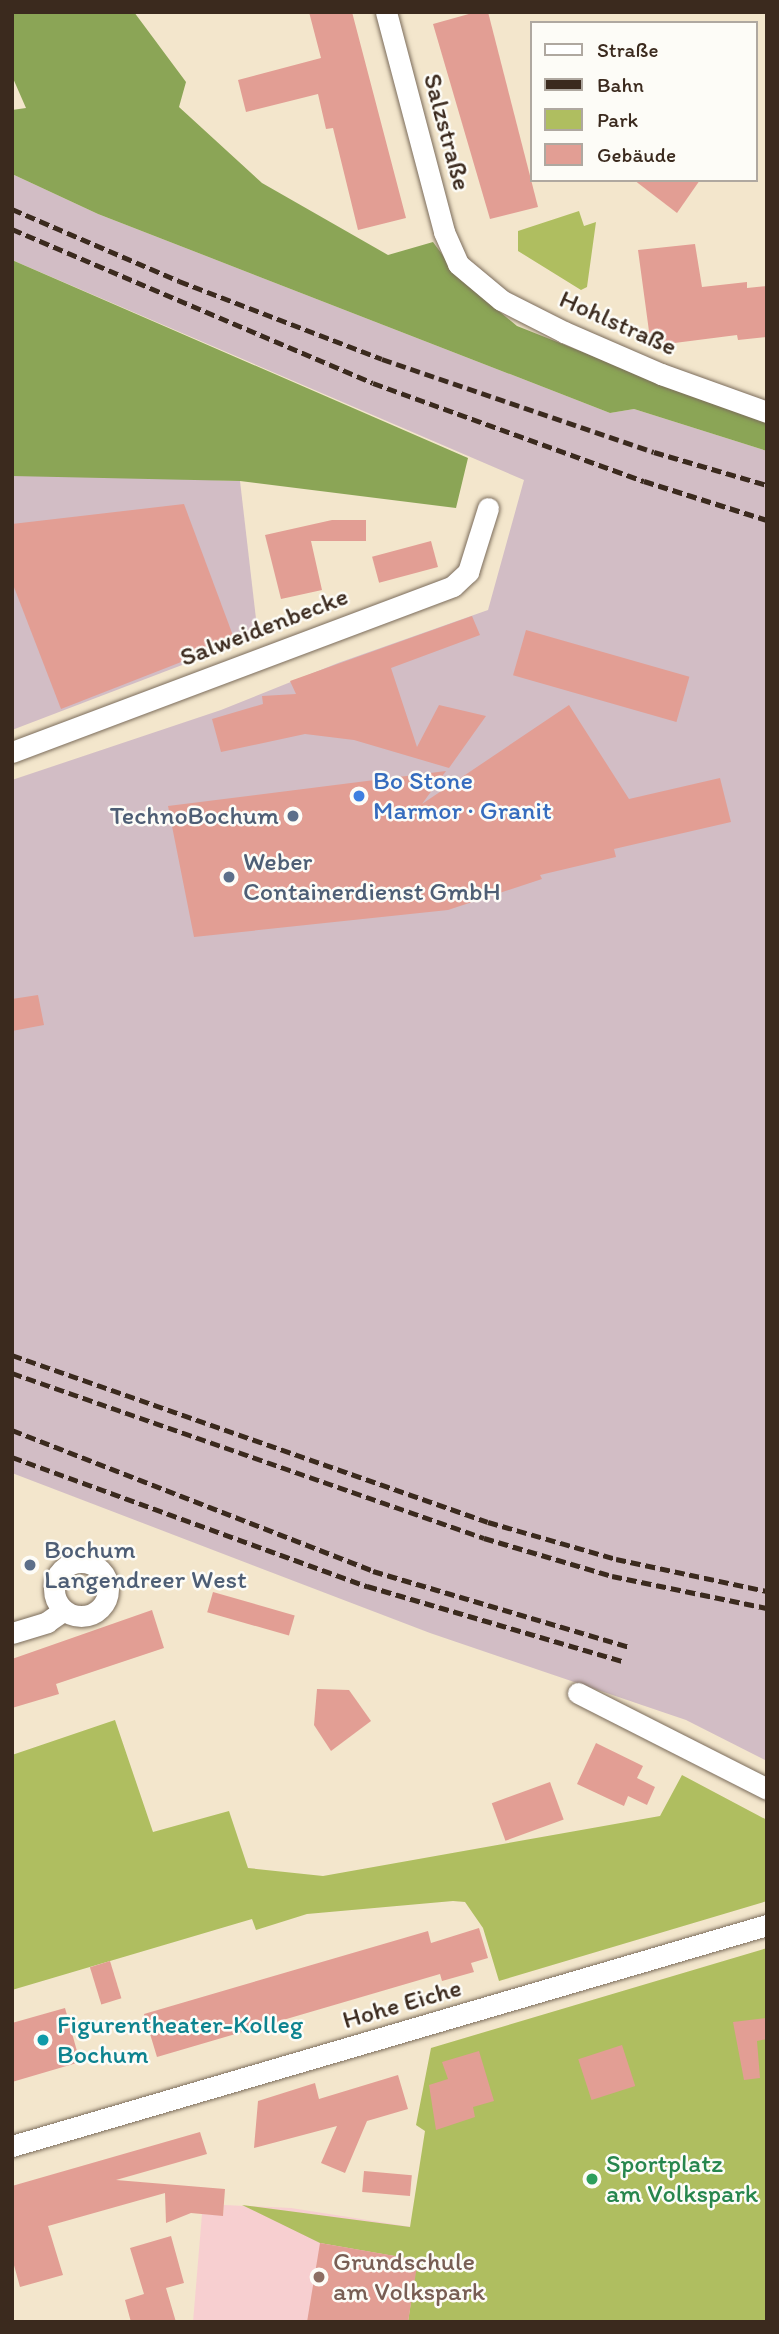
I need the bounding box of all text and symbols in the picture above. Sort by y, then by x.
legend [530,21,758,182]
text: Straße [597,37,658,62]
street label: Salzstraße [416,70,478,194]
text: Bahn [597,72,644,97]
text: Park [597,107,638,132]
text: Gebäude [597,142,676,167]
street label: Hohlstraße [554,283,682,363]
street label: Salweidenbecke [176,581,352,673]
place label: Bo Stone Marmor · Granit [373,765,552,826]
marker: Bo Stone Marmor · Granit [351,788,367,804]
place label: TechnoBochum [110,800,279,832]
marker: TechnoBochum [285,808,301,824]
place label: Weber Containerdienst GmbH [243,846,501,908]
marker: Weber Containerdienst GmbH [221,869,237,885]
place label: Bochum Langendreer West [44,1534,246,1596]
marker: Bochum Langendreer West [22,1557,38,1573]
street label: Hohe Eiche [339,1972,465,2036]
place label: Figurentheater-Kolleg Bochum [57,2009,303,2070]
marker: Figurentheater-Kolleg Bochum [35,2032,51,2048]
place label: Sportplatz am Volkspark [606,2148,757,2210]
marker: Sportplatz am Volkspark [584,2171,600,2187]
place label: Grundschule am Volkspark [333,2246,484,2308]
marker: Grundschule am Volkspark [311,2269,327,2285]

